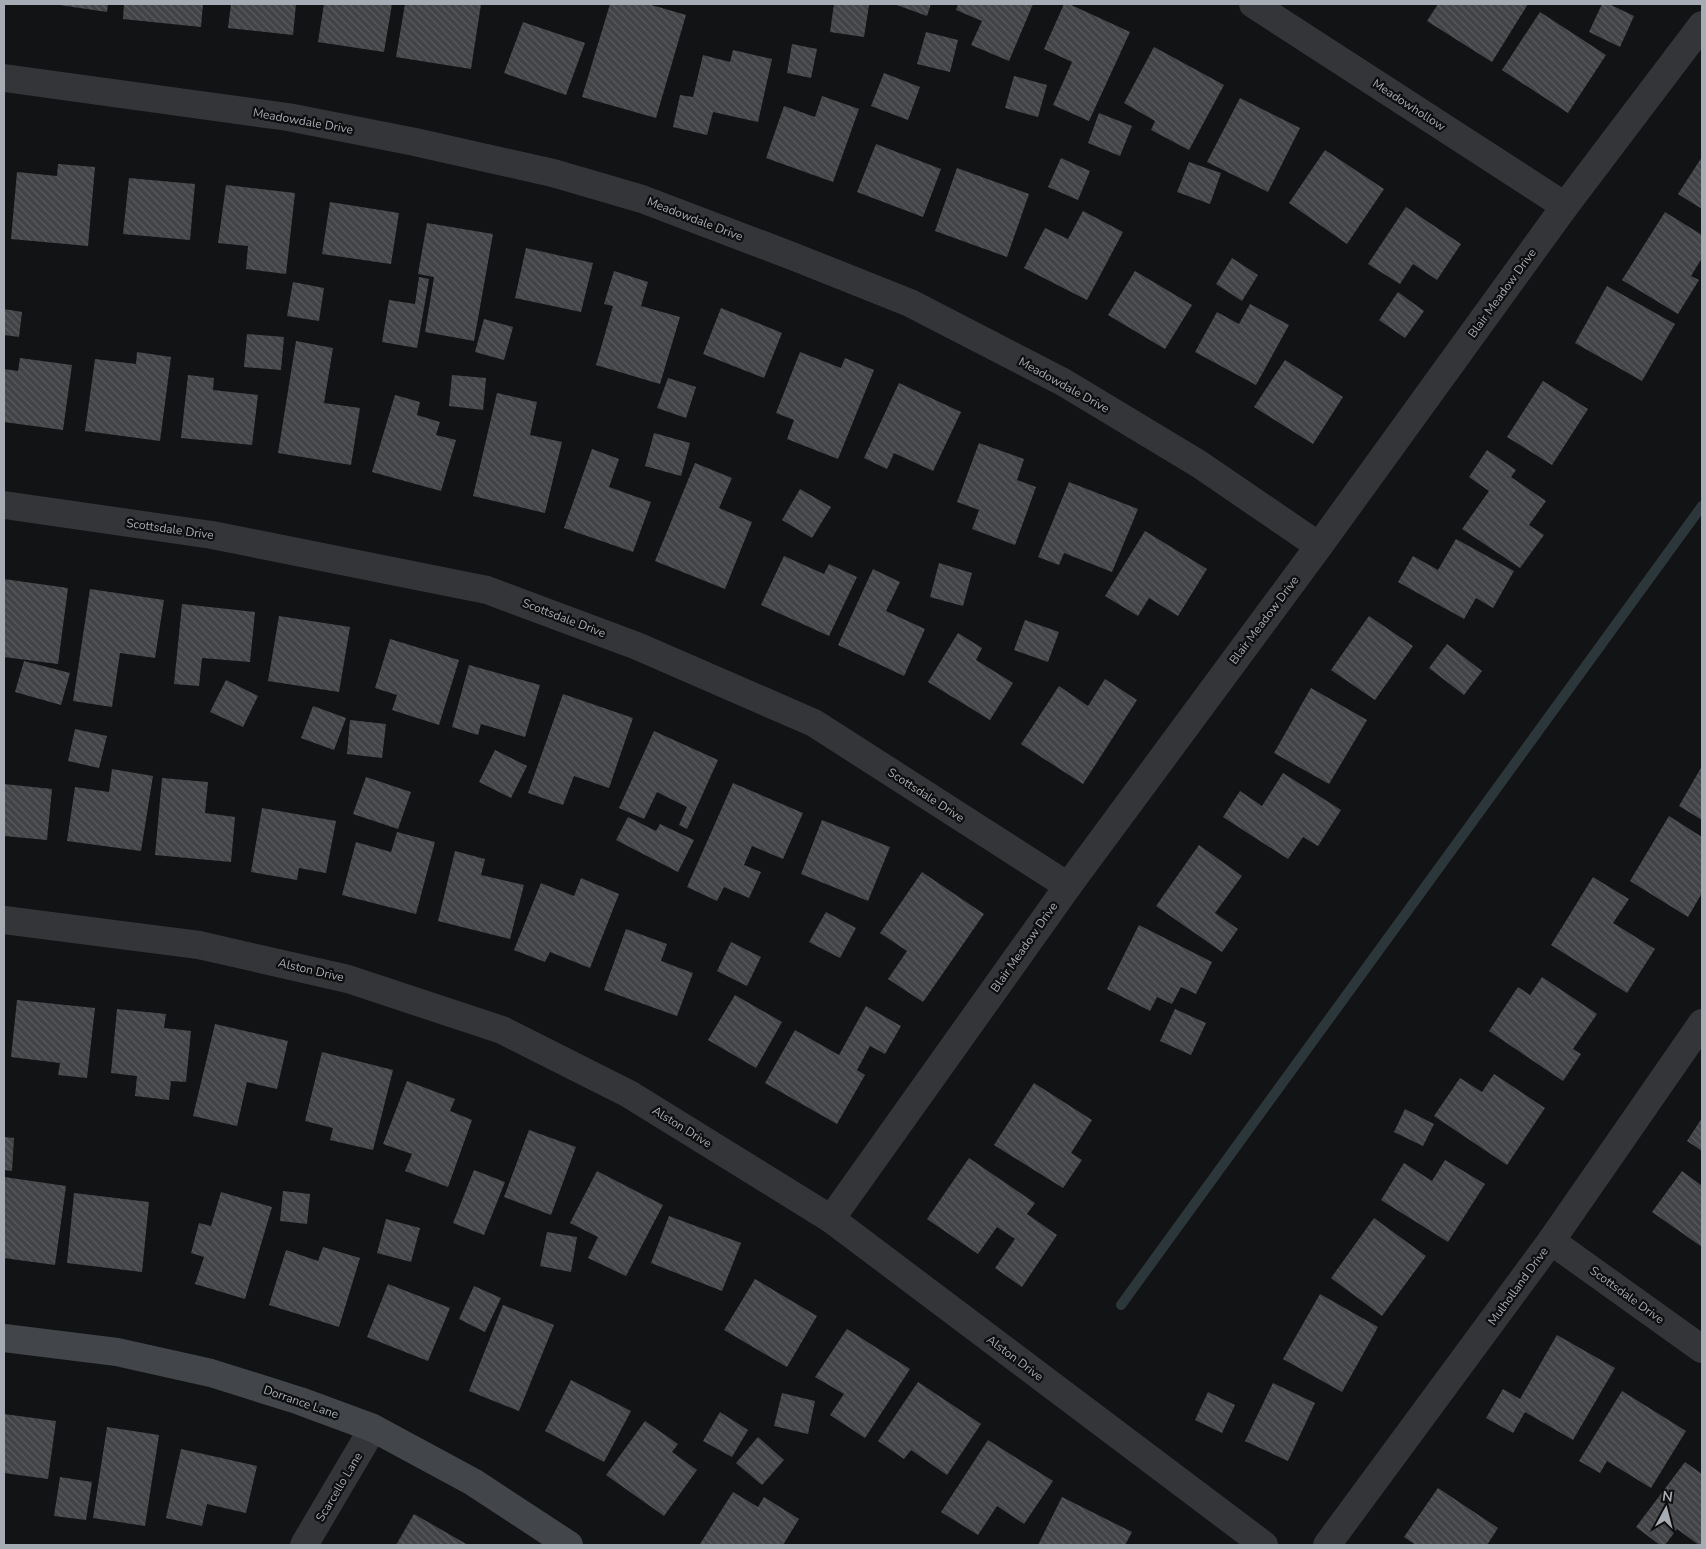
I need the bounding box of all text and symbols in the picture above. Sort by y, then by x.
street label: Meadowhollow [1369,75,1449,135]
street label: Meadowdale Drive [252,104,354,138]
street label: Meadowdale Drive [645,193,745,245]
street label: Blair Meadow Drive [1464,245,1540,341]
street label: Meadowdale Drive [1016,353,1112,417]
street label: Scottsdale Drive [125,515,215,543]
street label: Blair Meadow Drive [1226,573,1302,667]
street label: Scottsdale Drive [520,595,608,641]
street label: Scottsdale Drive [885,764,967,826]
street label: Blair Meadow Drive [987,899,1061,995]
street label: Alston Drive [276,955,346,985]
street label: Alston Drive [649,1102,715,1152]
street label: Mulholland Drive [1484,1244,1552,1328]
street label: Scottsdale Drive [1587,1263,1667,1327]
street label: Alston Drive [983,1331,1047,1385]
street label: Dorrance Lane [261,1382,341,1422]
street label: Scarcello Lane [312,1449,366,1525]
north arrow [1641,1484,1691,1534]
text: N [1661,1487,1674,1507]

